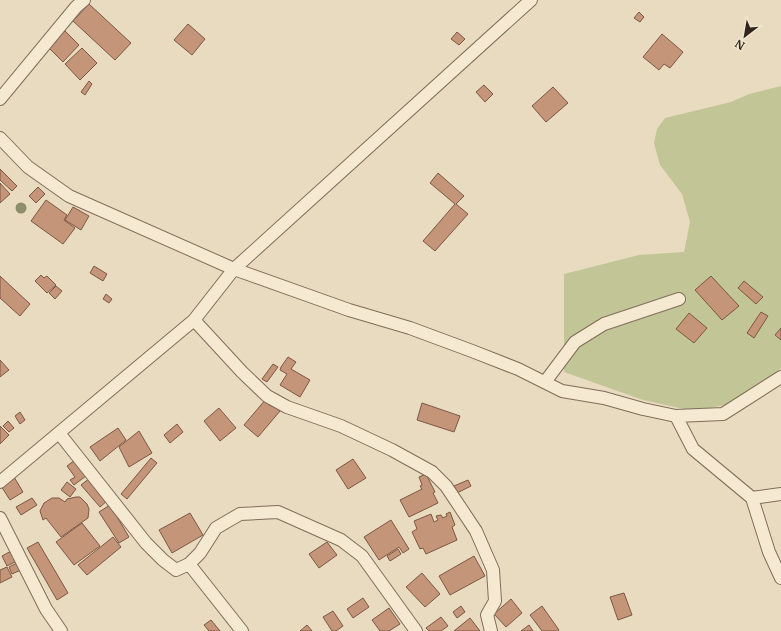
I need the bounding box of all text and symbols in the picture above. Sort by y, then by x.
north arrow [725,16,765,56]
text: N [732,36,747,53]

